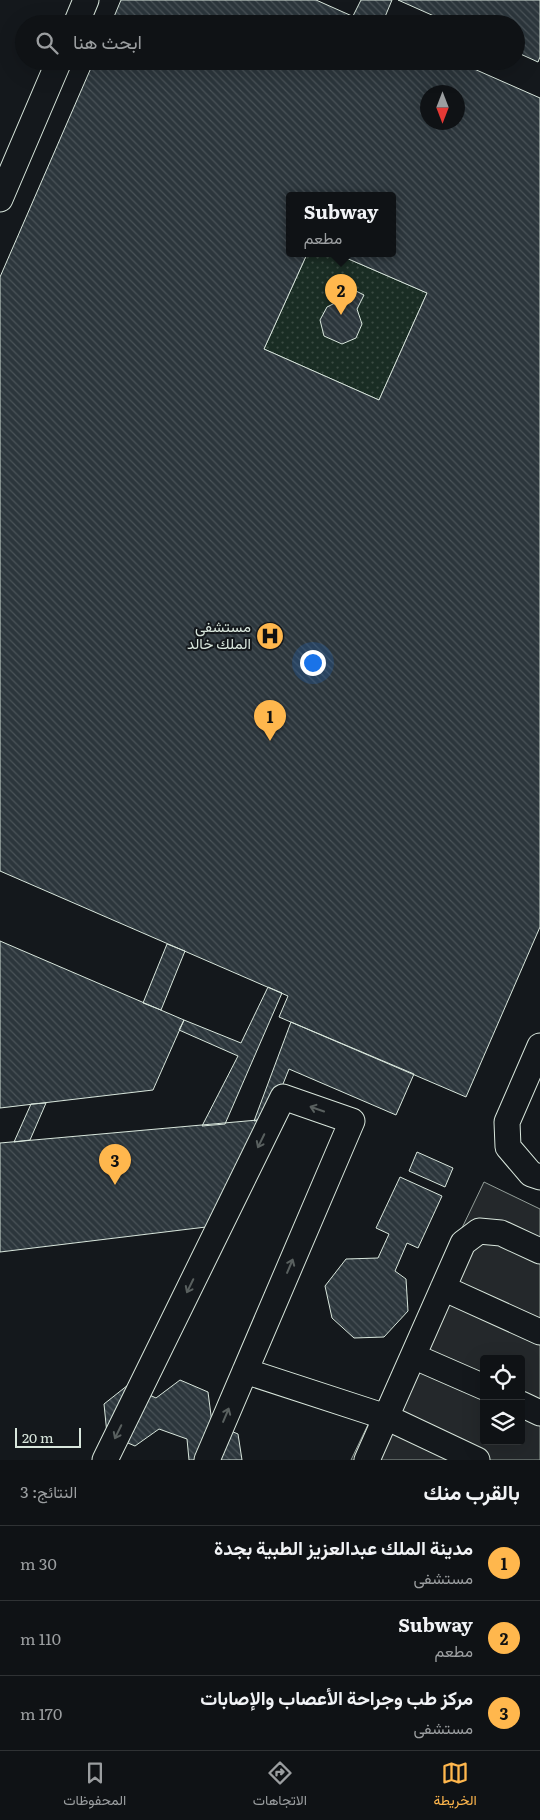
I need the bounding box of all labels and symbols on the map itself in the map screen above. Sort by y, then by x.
north arrow [420,85,465,130]
pin: 2 [325,274,357,315]
place label: مستشفى الملك خالد [187,614,251,654]
hospital icon: مستشفى الملك خالد [255,621,285,651]
your location [300,650,326,676]
pin: 1 [254,700,286,741]
one-way arrow [310,1104,325,1113]
one-way arrow [256,1133,266,1148]
pin: 3 [99,1144,131,1185]
one-way arrow [285,1259,295,1274]
one-way arrow [185,1279,195,1294]
one-way arrow [221,1408,231,1423]
scale bar [15,1425,81,1448]
one-way arrow [113,1425,123,1440]

